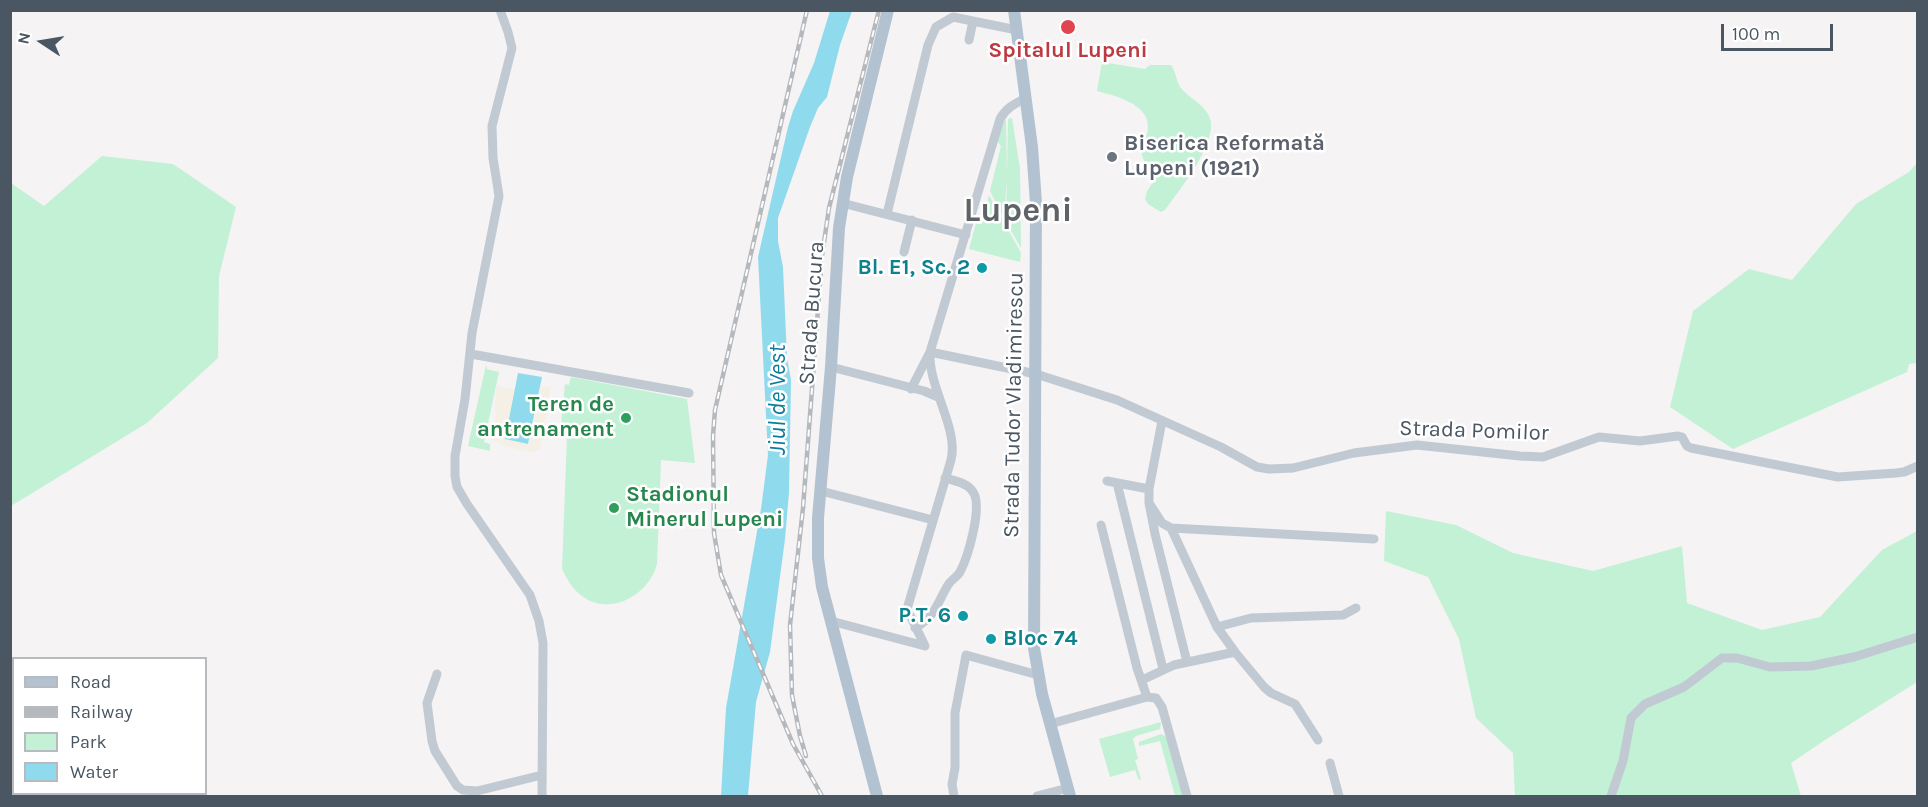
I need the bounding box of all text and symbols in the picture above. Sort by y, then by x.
north arrow [12,12,72,72]
scale bar [1724,12,1836,50]
marker: Spitalul Lupeni [1059,18,1077,36]
text: 100 m [1732,23,1780,45]
text: N [13,31,34,46]
place label: Spitalul Lupeni [988,38,1148,64]
place label: Biserica Reformată Lupeni (1921) [1124,131,1325,182]
marker: Biserica Reformată Lupeni (1921) [1105,150,1119,164]
district label: Lupeni [963,191,1073,231]
street label: Strada Bucura [794,240,830,386]
place label: Bl. E1, Sc. 2 [858,255,970,281]
marker: Bl. E1, Sc. 2 [975,261,989,275]
street label: Strada Tudor Vladimirescu [998,272,1030,538]
water label: Jiul de Vest [764,345,792,455]
place label: Teren de antrenament [477,392,614,444]
marker: Teren de antrenament [619,411,633,425]
street label: Strada Pomilor [1399,415,1549,447]
place label: Stadionul Minerul Lupeni [626,482,783,534]
marker: Stadionul Minerul Lupeni [607,501,621,515]
place label: P.T. 6 [898,603,951,629]
marker: P.T. 6 [956,609,970,623]
place label: Bloc 74 [1003,626,1078,652]
marker: Bloc 74 [984,632,998,646]
legend [12,657,207,795]
text: Road [70,671,111,693]
text: Railway [70,701,133,723]
text: Park [70,731,107,753]
text: Water [70,761,118,783]

